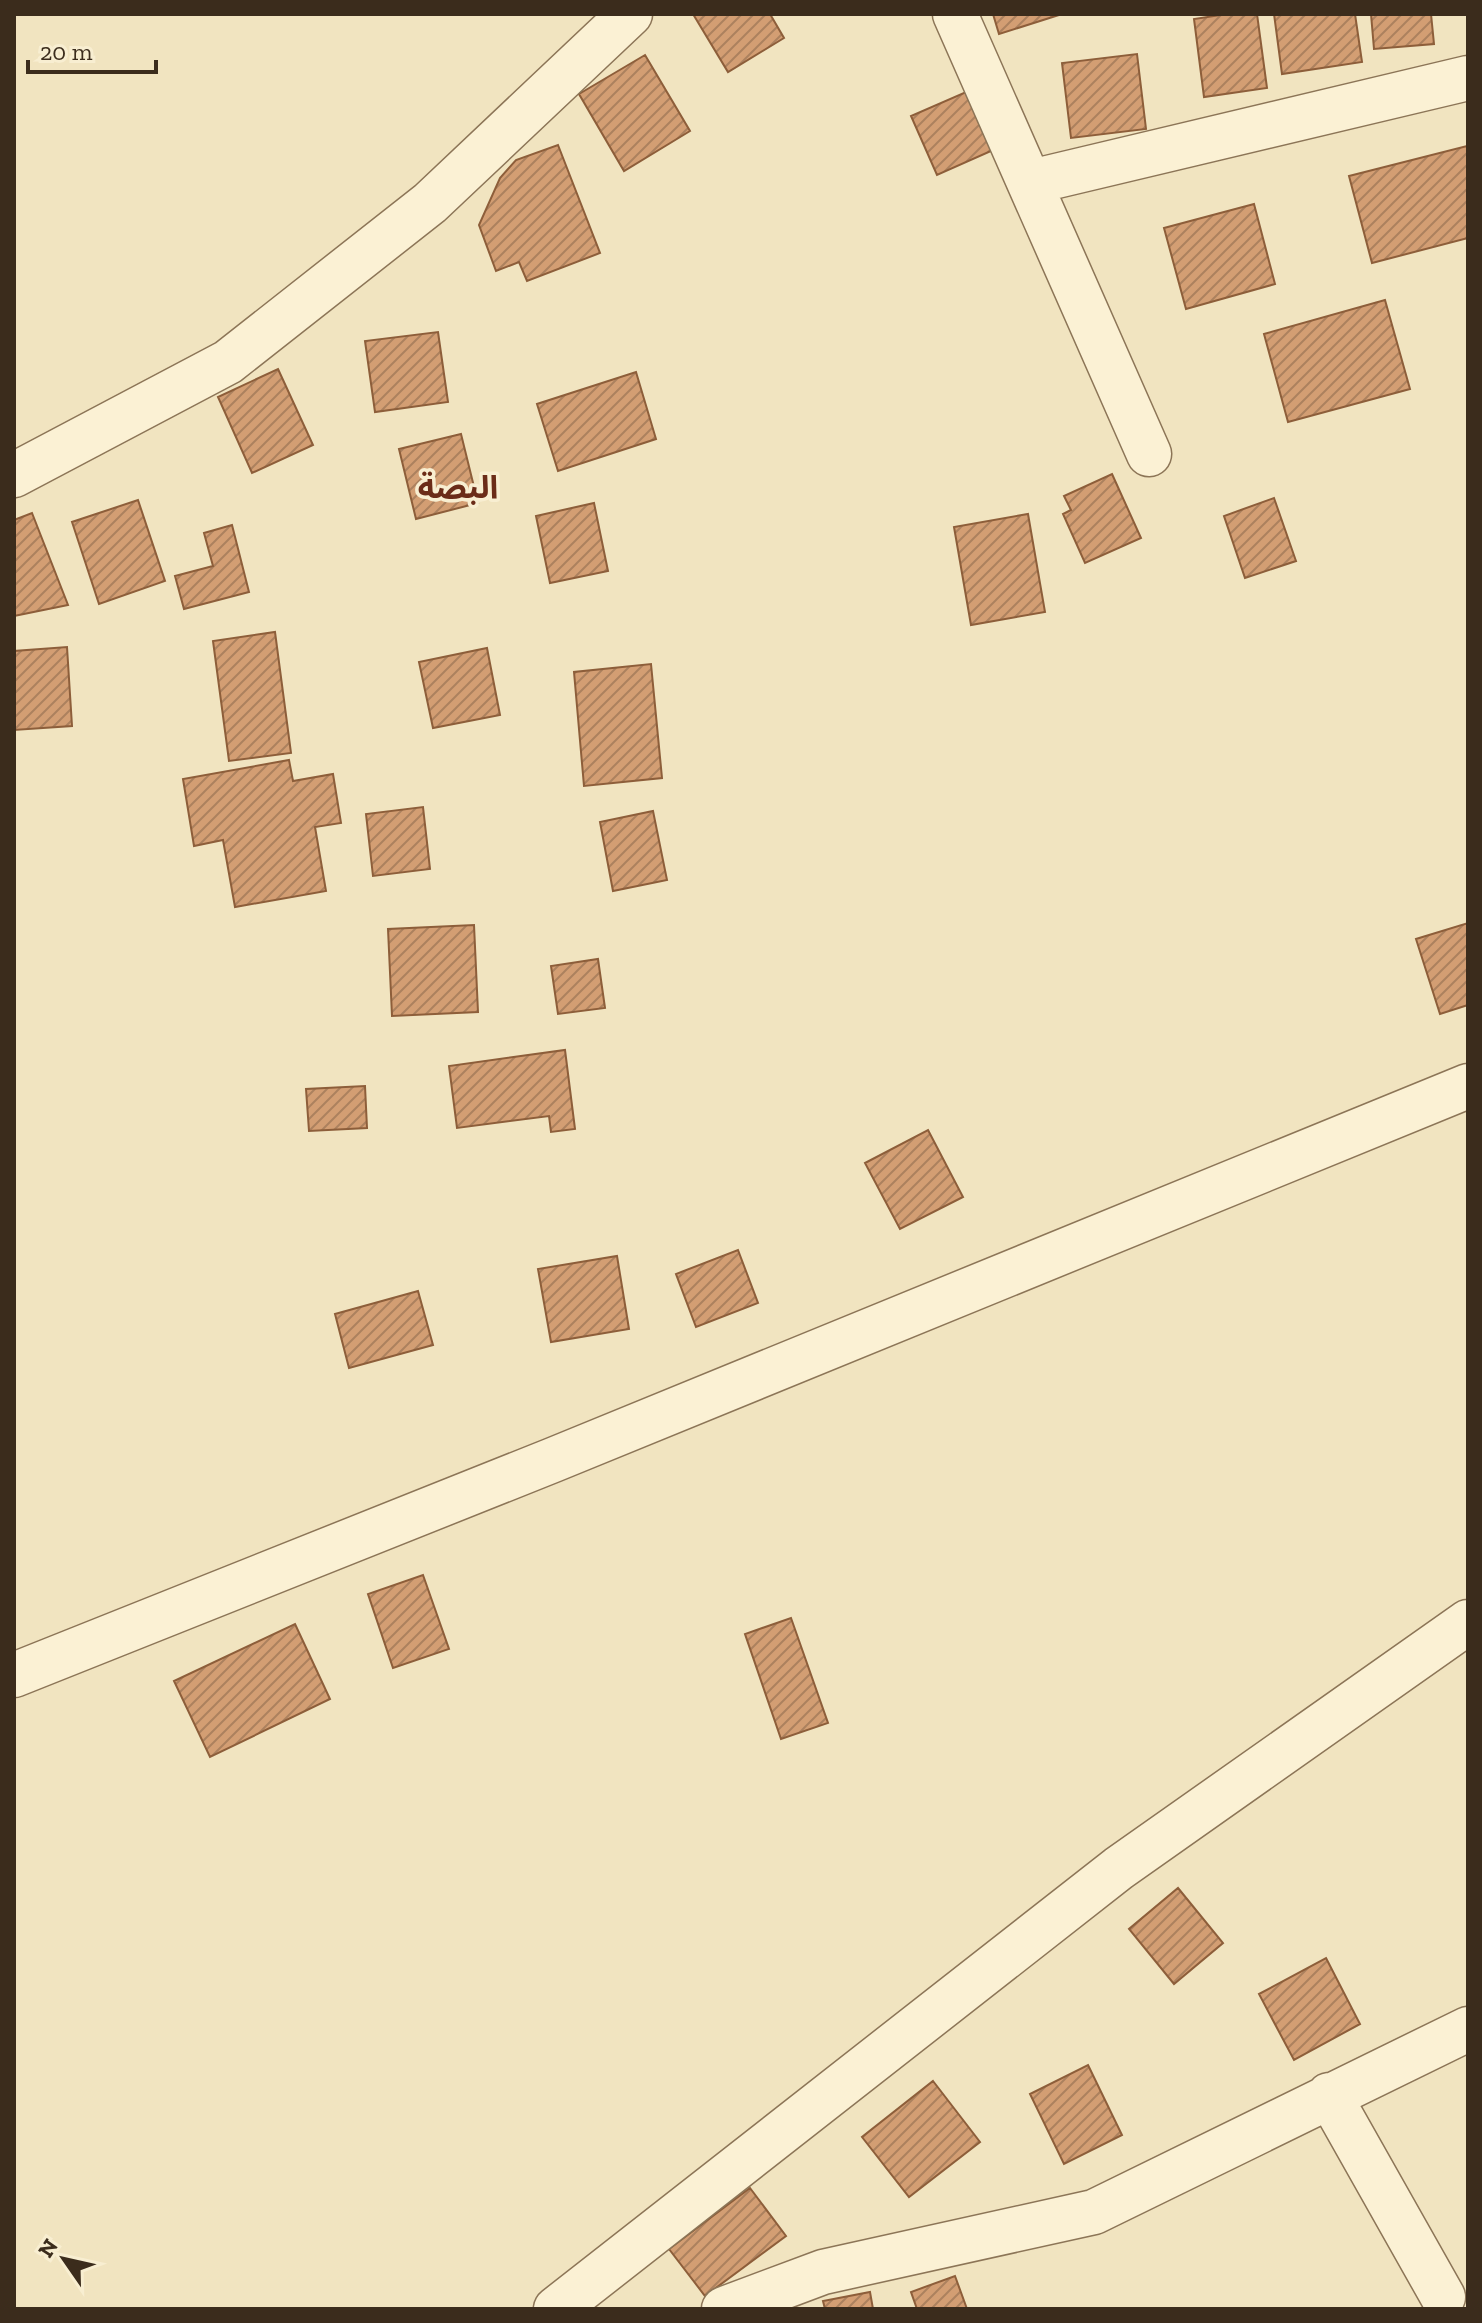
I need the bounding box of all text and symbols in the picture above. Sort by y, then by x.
scale bar [28,24,156,74]
text: 20 m [40,37,93,66]
district label: البصة [418,468,498,506]
north arrow [24,2219,104,2299]
text: N [32,2233,64,2263]

